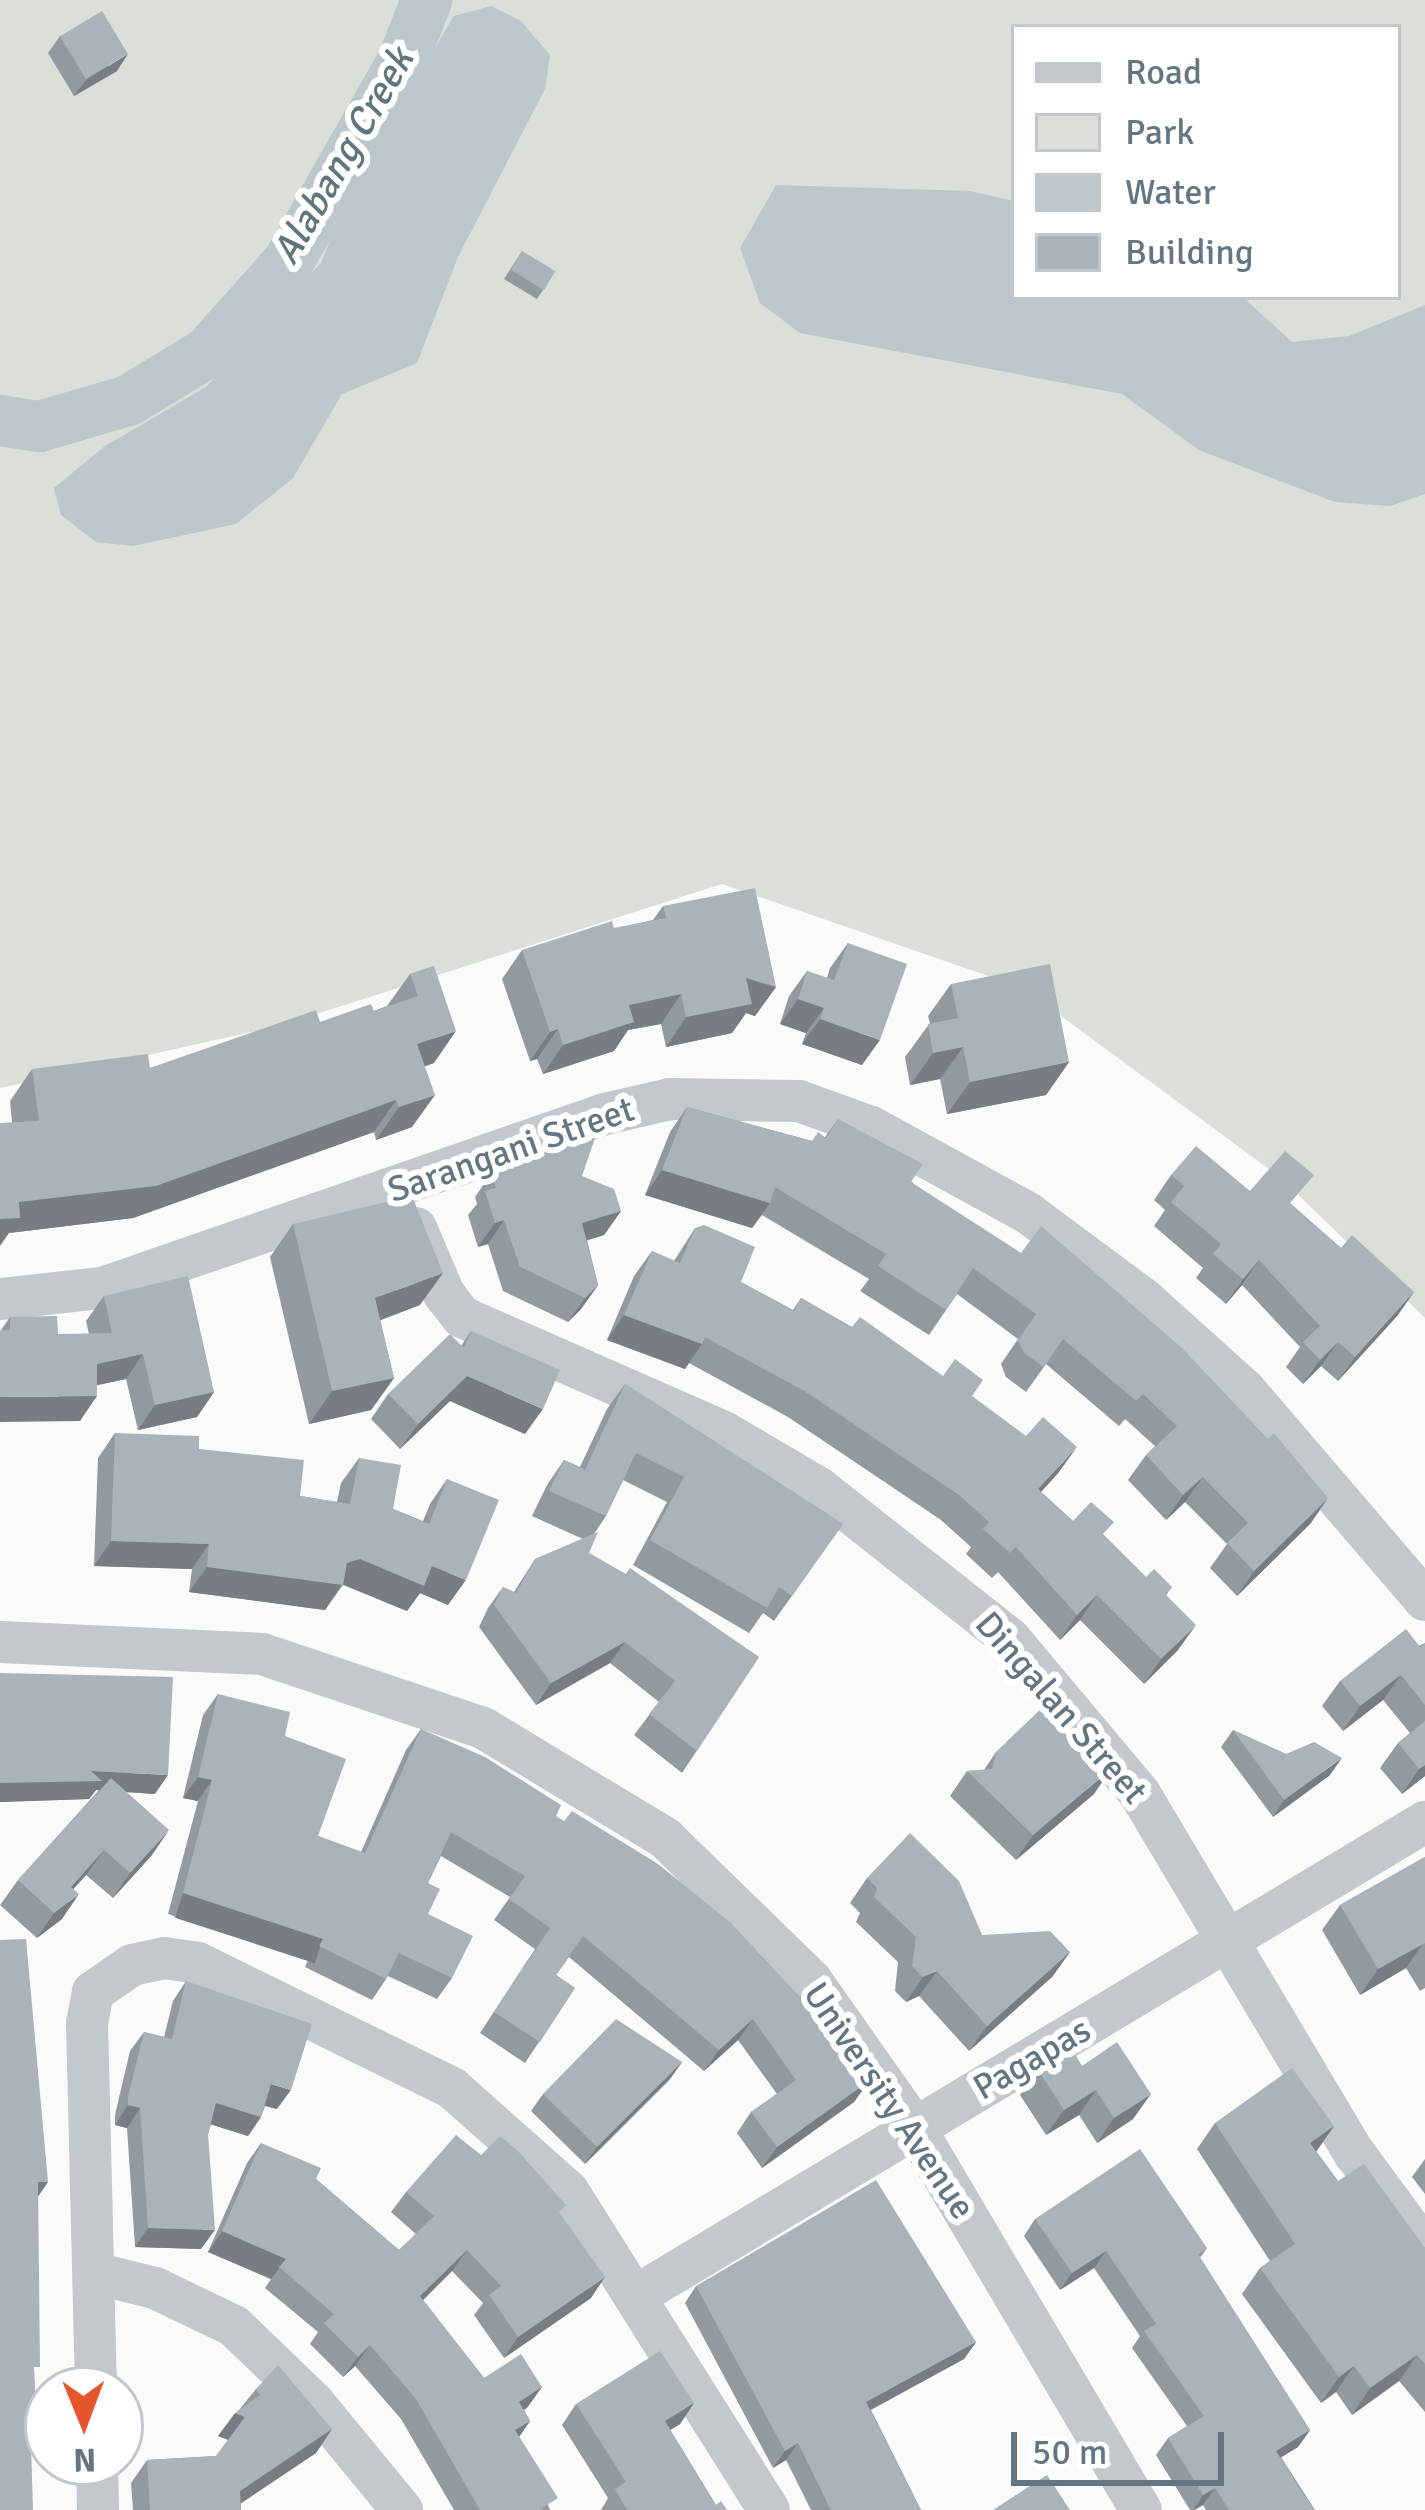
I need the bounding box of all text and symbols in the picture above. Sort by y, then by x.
legend [1011,24,1401,300]
water label: Alabang Creek [262,40,424,272]
text: Road [1125,50,1202,95]
text: Park [1125,110,1194,155]
text: Water [1125,170,1216,215]
text: Building [1125,230,1254,275]
street label: Sarangani Street [382,1088,640,1212]
street label: Dingalan Street [966,1603,1156,1813]
street label: University Avenue [794,1975,984,2227]
street label: Pagapas [966,2008,1098,2110]
north arrow [24,2366,144,2486]
scale bar [1017,2408,1230,2482]
text: 50 m [1032,2430,1108,2475]
text: N [73,2439,96,2480]

